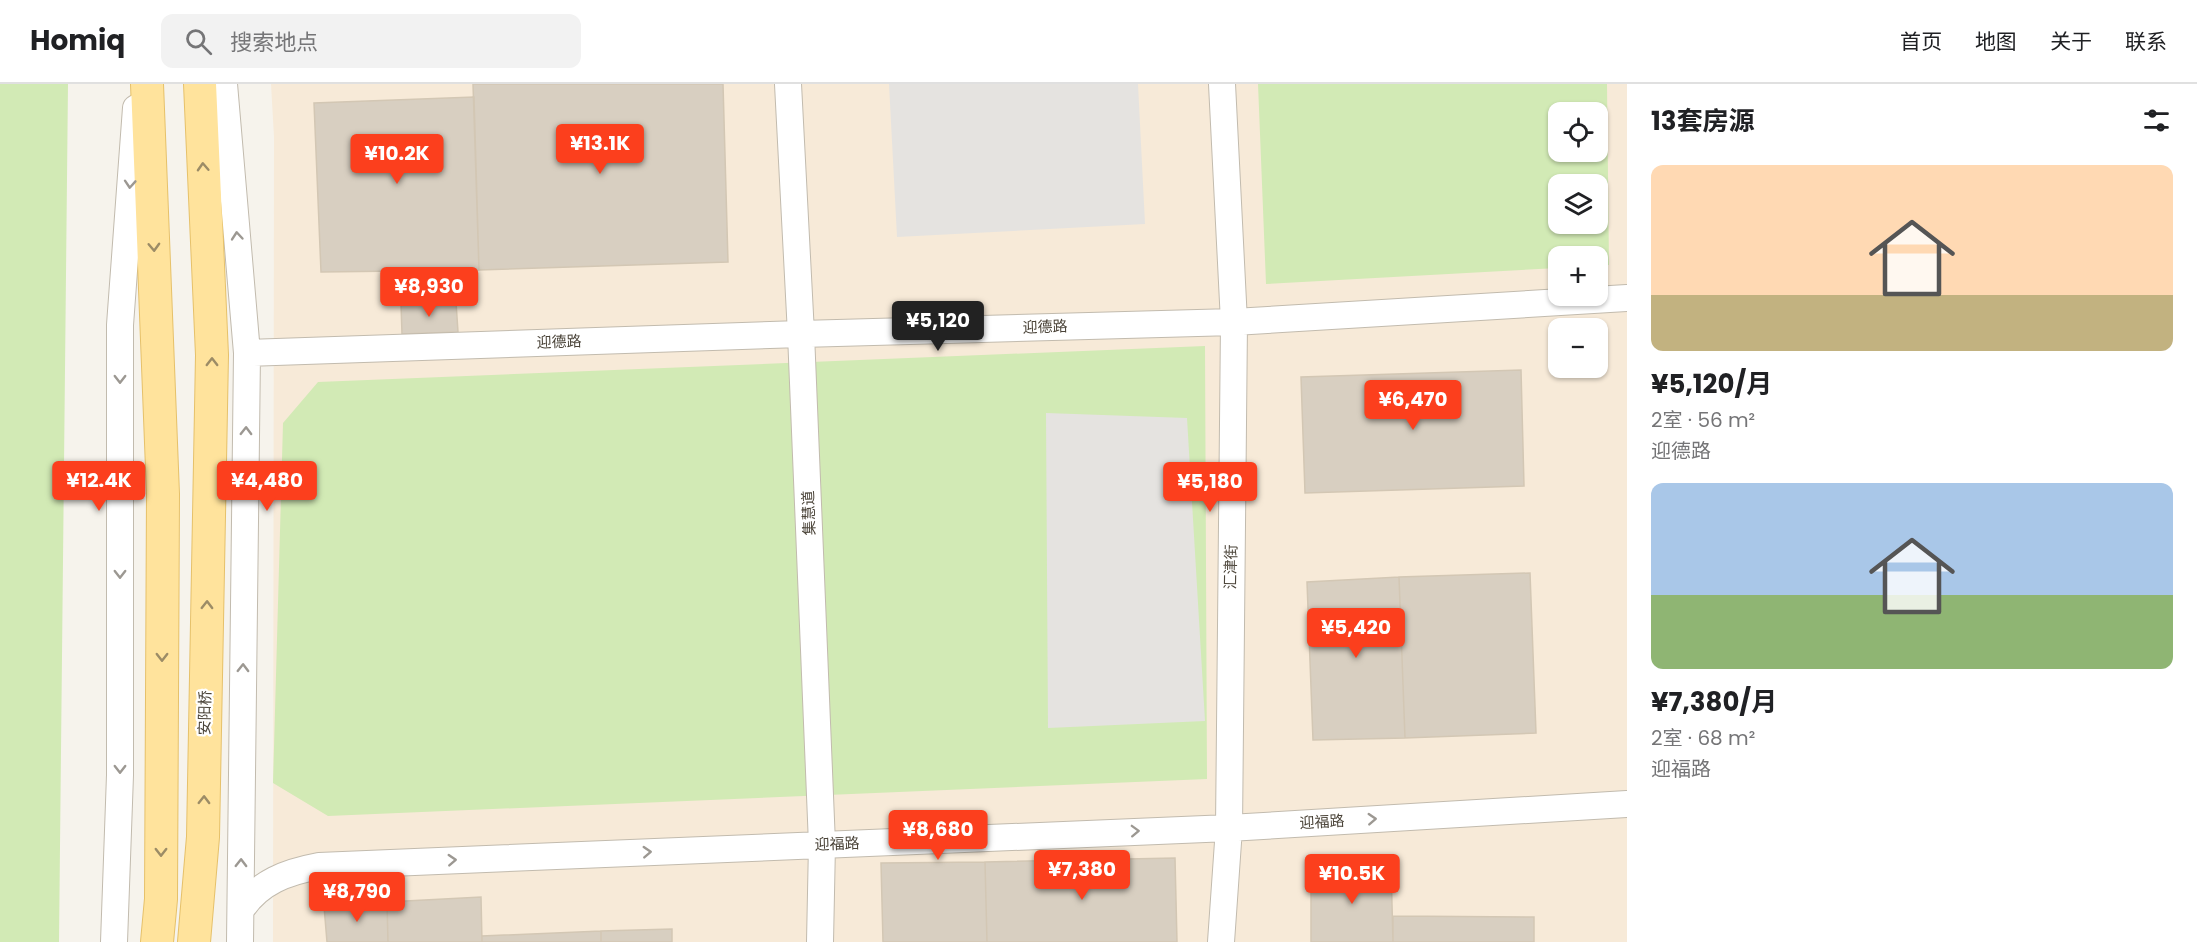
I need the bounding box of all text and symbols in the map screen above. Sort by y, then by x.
search box [161,14,581,68]
text: Homiq [30,21,125,60]
icon: search [182,25,215,58]
text: 搜索地点 [230,27,318,58]
text: 首页 [1900,27,1942,56]
text: 地图 [1975,27,2017,56]
text: 关于 [2050,27,2092,56]
text: 联系 [2125,27,2167,56]
map controls [1548,102,1608,378]
button: locate [1548,102,1608,162]
text: 13套房源 [1651,103,1755,139]
icon: filters [2140,104,2173,137]
pin: ¥13.1K [551,124,649,175]
text: ¥13.1K [570,129,630,157]
pin: ¥10.2K [348,134,446,185]
text: ¥10.2K [365,139,429,167]
one-way arrow [197,162,210,171]
button: layers [1548,174,1608,234]
one-way arrow [124,180,137,189]
icon: home [1858,204,1966,312]
one-way arrow [231,231,244,241]
one-way arrow [147,243,160,252]
button: + [1548,246,1608,306]
pin: ¥8,930 [380,267,478,318]
text: ¥8,930 [394,272,464,300]
pin: ¥5,120 [889,301,987,352]
text: ¥5,120 [906,306,970,334]
street label: 迎德路 [1022,315,1068,338]
button: − [1548,318,1608,378]
street label: 迎德路 [536,330,582,353]
one-way arrow [206,357,218,366]
text: ¥5,120/月 [1651,366,1772,402]
one-way arrow [114,374,126,383]
pin: ¥6,470 [1364,380,1462,431]
text: ¥6,470 [1378,385,1448,413]
text: 2室 · 56 m² [1651,406,1755,434]
one-way arrow [240,426,252,435]
text: 迎德路 [1651,437,1711,465]
pin: ¥12.4K [50,461,148,512]
pin: ¥4,480 [218,461,316,512]
pin: ¥5,180 [1161,462,1259,513]
text: ¥12.4K [66,466,132,494]
text: ¥4,480 [231,466,303,494]
text: ¥5,180 [1177,467,1243,495]
street label: 集慧道 [797,490,820,536]
icon: home [1858,522,1966,630]
street label: 汇津街 [1220,544,1241,590]
one-way arrow [114,569,126,578]
one-way arrow [201,600,214,609]
pin: ¥5,420 [1307,608,1405,659]
text: ¥5,420 [1321,613,1391,641]
one-way arrow [156,653,168,662]
one-way arrow [237,663,250,672]
text: ¥7,380/月 [1651,684,1777,720]
street label: 安阳桥 [194,690,215,736]
text: 2室 · 68 m² [1651,724,1755,752]
text: 迎福路 [1651,755,1711,783]
one-way arrow [114,764,126,773]
one-way arrow [198,795,210,804]
pin: ¥8,680 [889,810,987,861]
street label: 迎福路 [1299,810,1345,833]
one-way arrow [1368,813,1377,826]
text: ¥8,680 [903,815,973,843]
one-way arrow [1131,825,1140,838]
street label: 迎福路 [814,832,860,855]
one-way arrow [642,845,651,858]
one-way arrow [155,848,167,857]
pin: ¥7,380 [1033,850,1131,901]
one-way arrow [447,854,456,867]
pin: ¥10.5K [1303,854,1401,905]
text: ¥7,380 [1048,855,1116,883]
one-way arrow [235,858,247,867]
text: ¥10.5K [1319,859,1385,887]
pin: ¥8,790 [308,872,406,923]
text: ¥8,790 [323,877,391,905]

